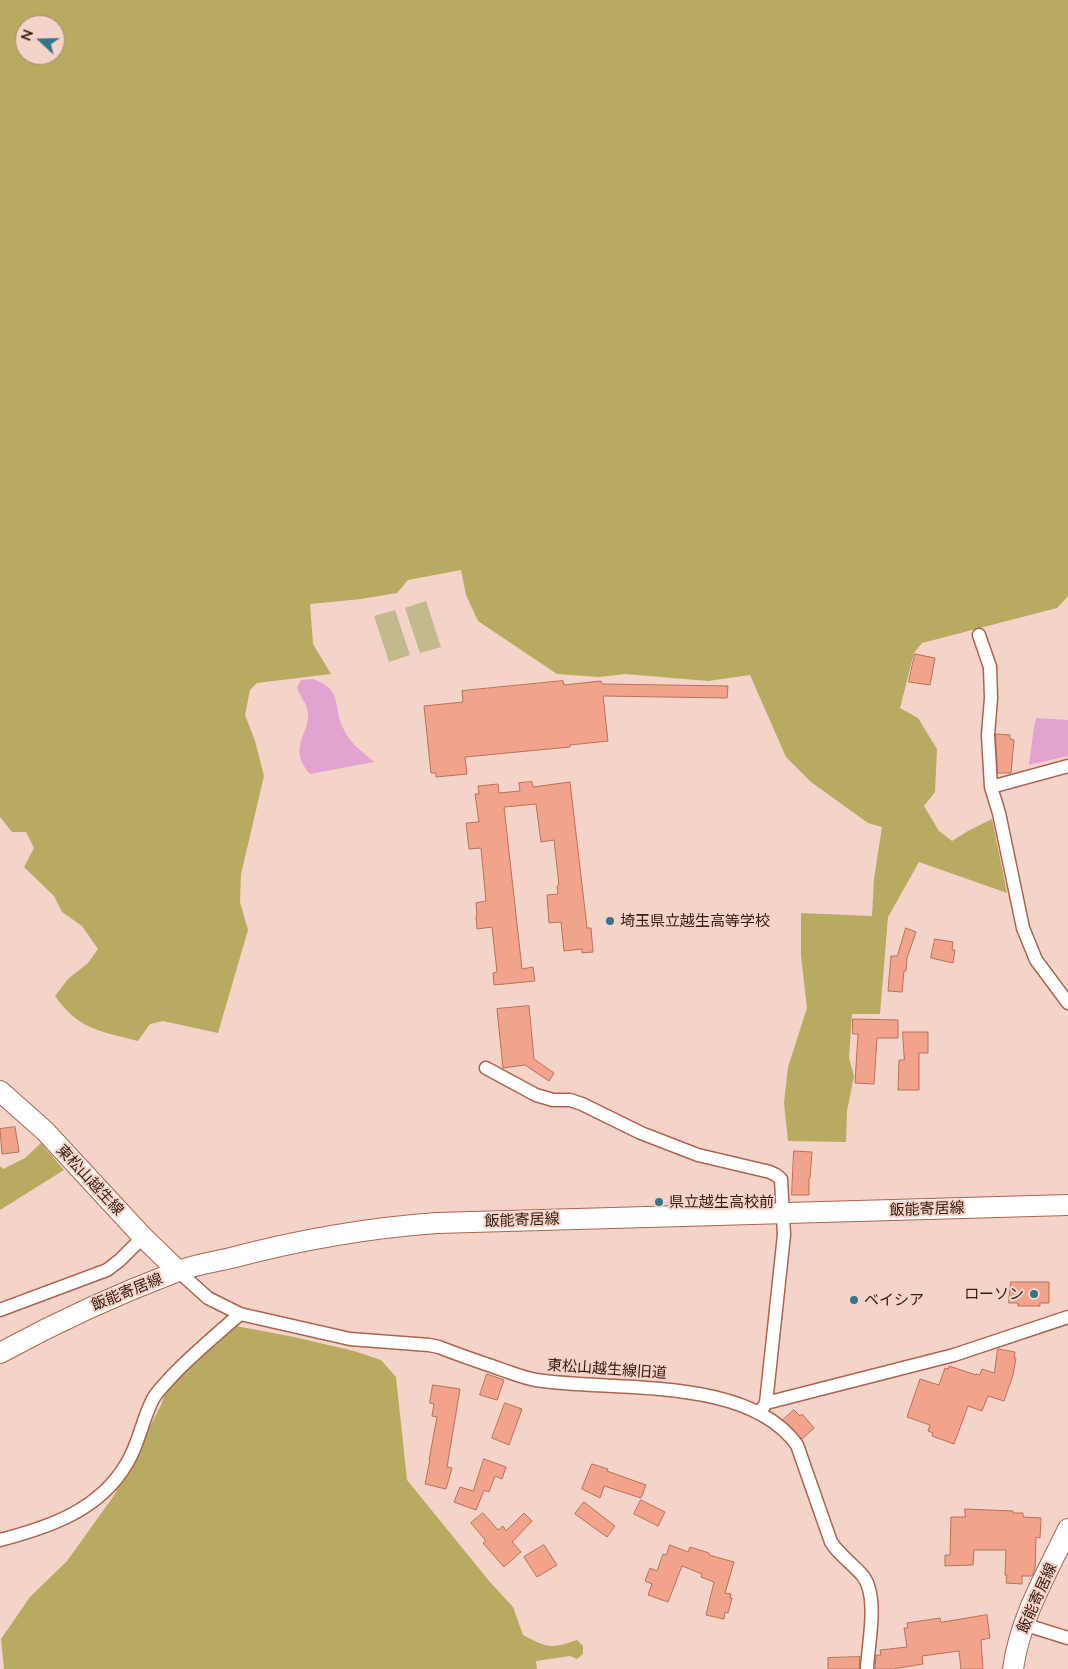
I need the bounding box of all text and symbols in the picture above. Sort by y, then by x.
north arrow [15,15,65,65]
text: N [17,27,36,43]
place label: 埼玉県立越生高等学校 [620,912,770,930]
marker: 埼玉県立越生高等学校 [604,915,616,927]
street label: 東松山越生線 [53,1141,127,1219]
place label: 県立越生高校前 [669,1193,774,1211]
marker: 県立越生高校前 [653,1196,665,1208]
street label: 飯能寄居線 [889,1199,965,1219]
street label: 飯能寄居線 [484,1210,560,1230]
street label: 飯能寄居線 [89,1270,165,1314]
place label: ローソン [964,1285,1024,1303]
marker: ローソン [1028,1288,1040,1300]
place label: ベイシア [864,1291,924,1309]
marker: ベイシア [848,1294,860,1306]
street label: 東松山越生線旧道 [547,1356,667,1382]
street label: 飯能寄居線 [1014,1560,1060,1636]

